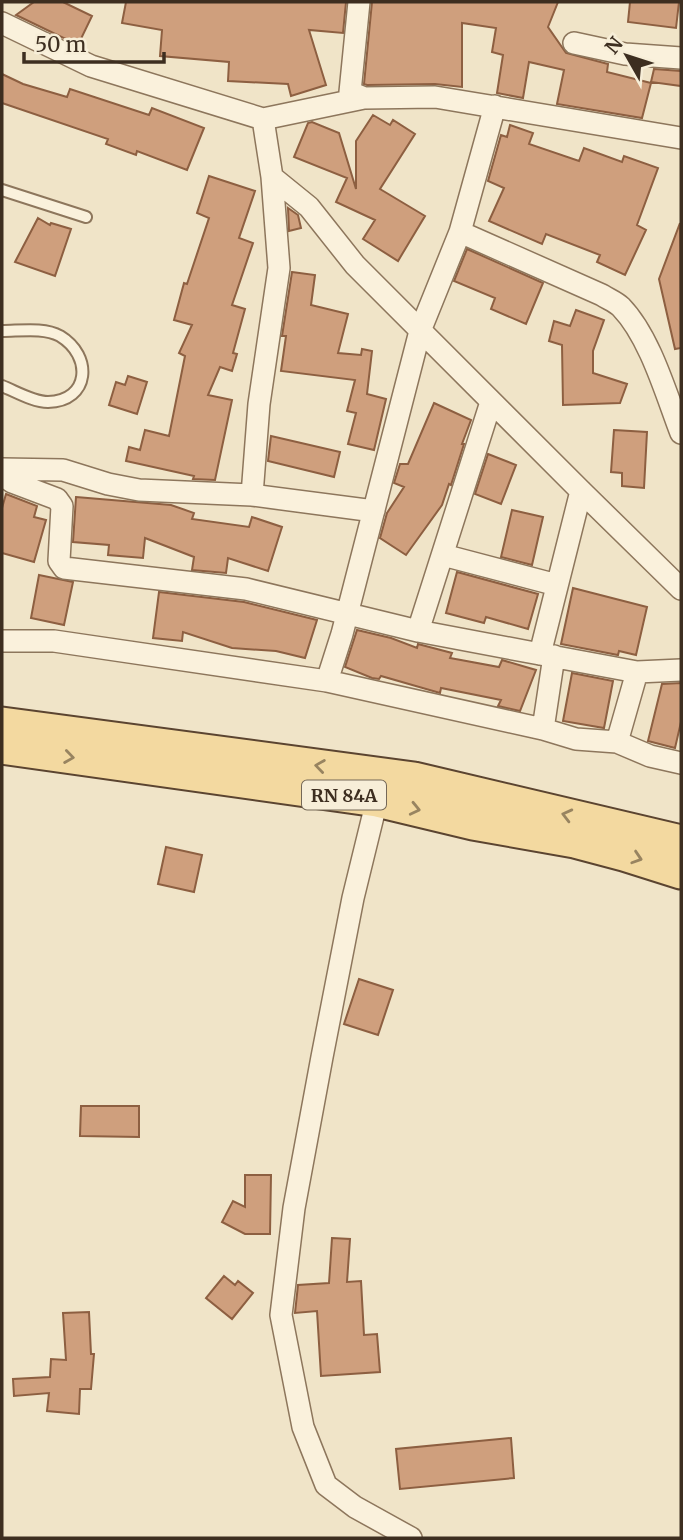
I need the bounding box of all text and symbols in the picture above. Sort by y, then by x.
scale bar [24,21,164,65]
north arrow [592,21,662,91]
text: 50 m [35,31,86,58]
text: N [600,32,628,59]
one-way arrow [63,749,75,764]
one-way arrow [314,759,326,774]
road number: RN 84A [302,780,386,810]
one-way arrow [409,801,421,815]
one-way arrow [561,809,573,823]
one-way arrow [631,850,643,864]

